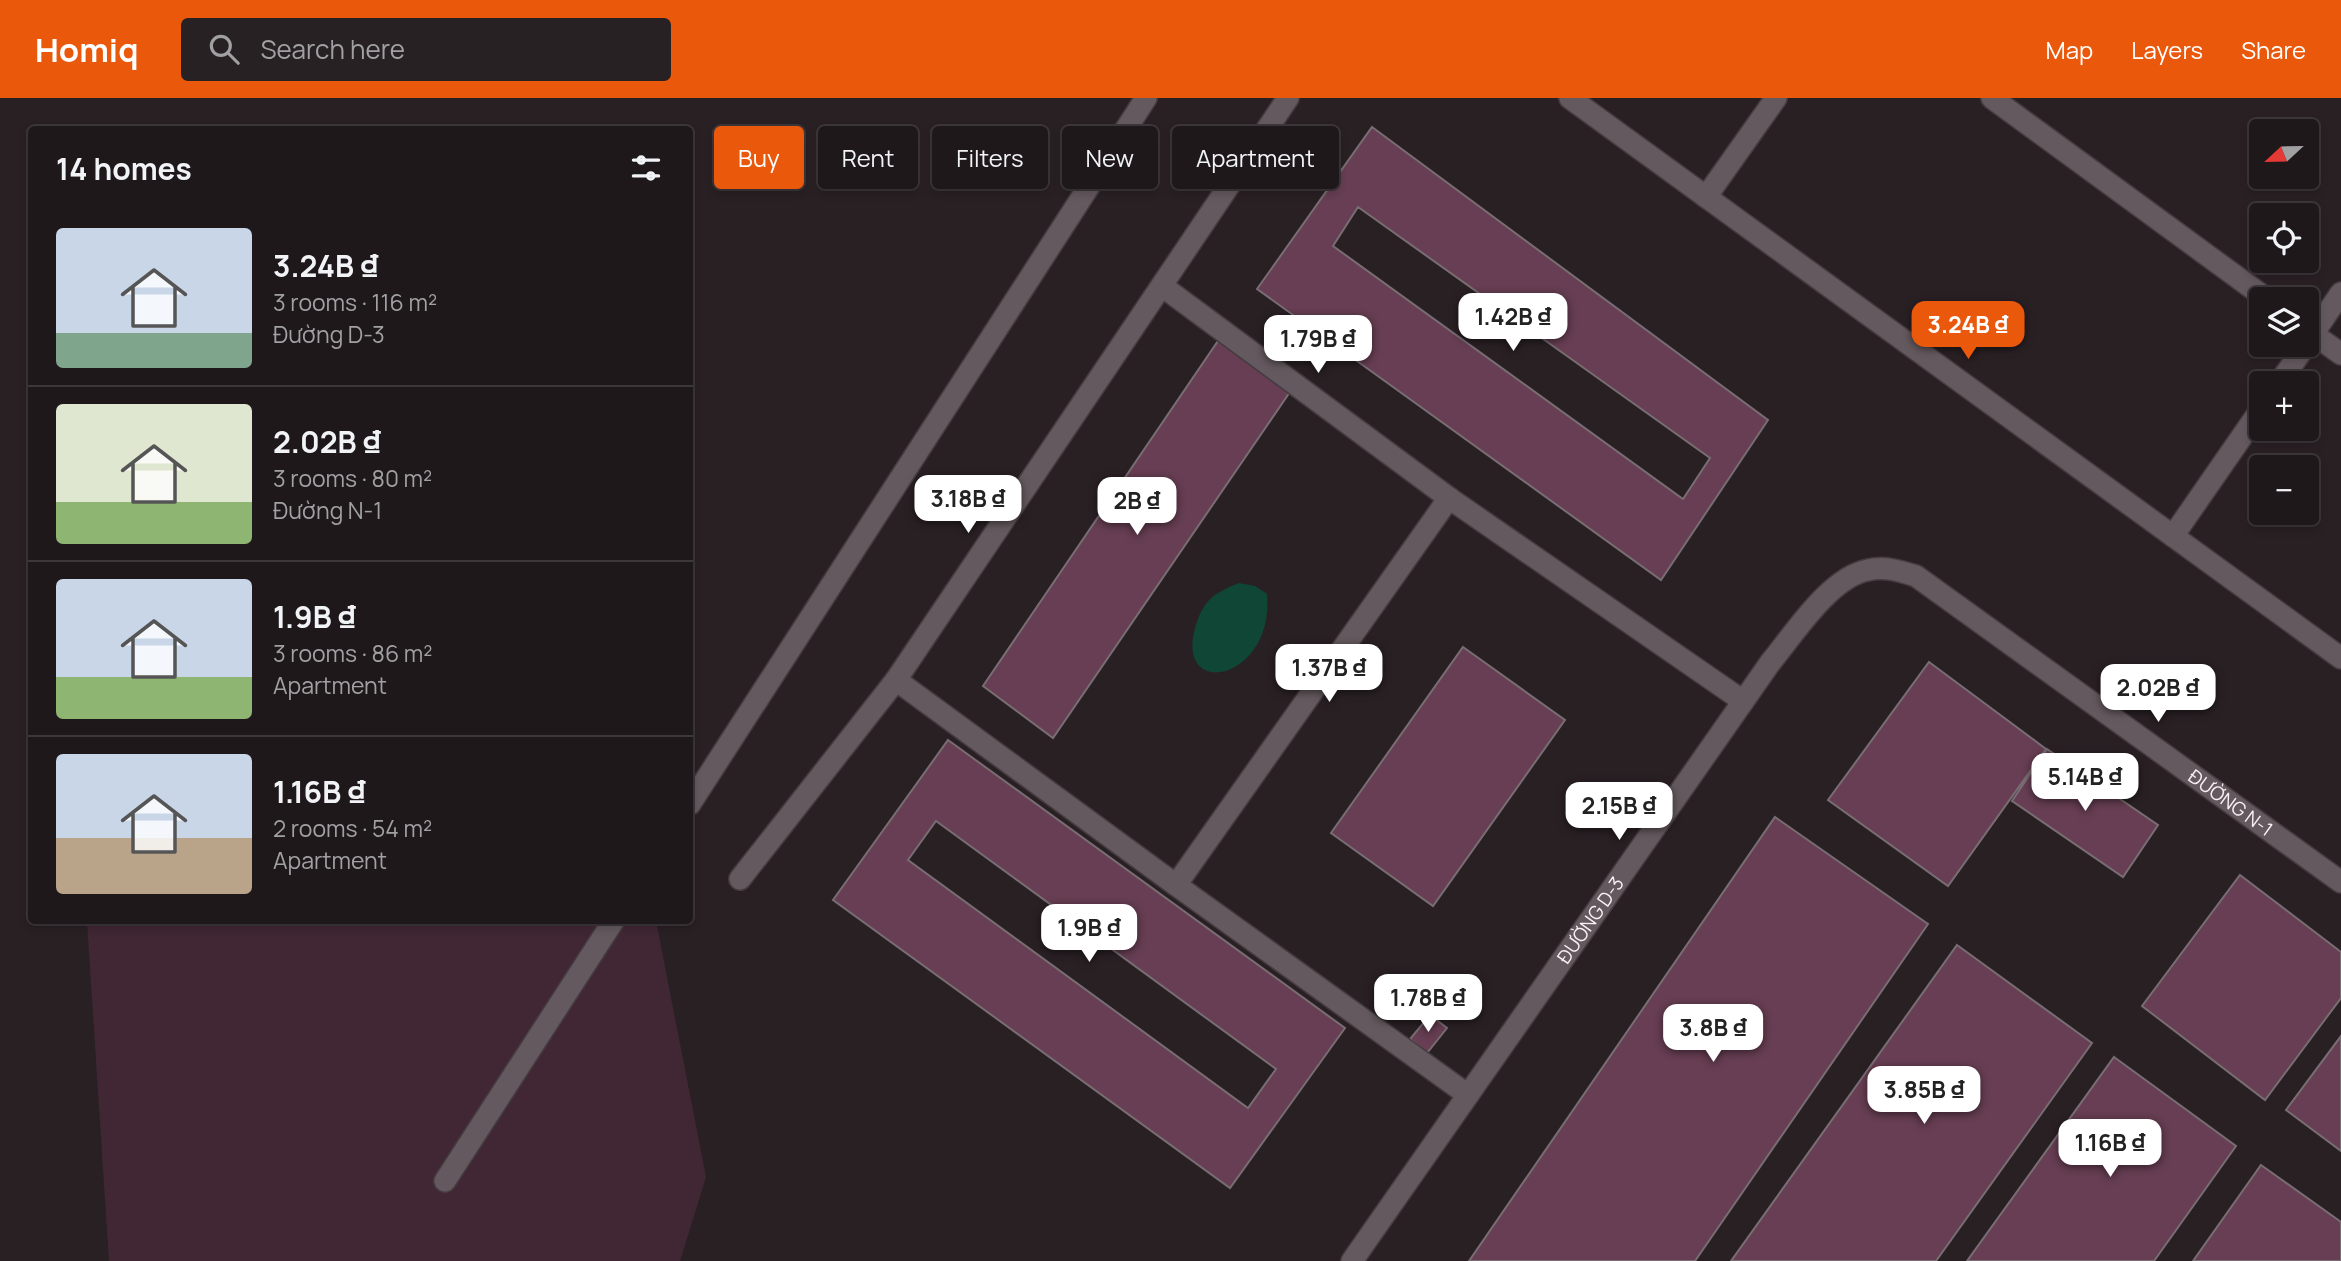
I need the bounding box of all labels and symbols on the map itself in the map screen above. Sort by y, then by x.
north arrow [2249,119,2319,189]
pin: 1.42B ₫ [1448,294,1578,353]
pin: 3.24B ₫ [1903,302,2033,361]
pin: 1.79B ₫ [1253,316,1383,375]
pin: 3.18B ₫ [903,476,1033,535]
pin: 2B ₫ [1096,478,1178,537]
pin: 1.37B ₫ [1264,644,1394,704]
pin: 2.02B ₫ [2093,664,2223,724]
pin: 5.14B ₫ [2020,754,2150,813]
street label: ĐƯỜNG N-1 [2183,763,2278,842]
pin: 2.15B ₫ [1554,782,1684,842]
street label: ĐƯỜNG D-3 [1551,871,1630,969]
pin: 1.9B ₫ [1032,904,1146,964]
pin: 1.78B ₫ [1363,974,1493,1034]
pin: 3.8B ₫ [1656,1004,1770,1064]
pin: 3.85B ₫ [1859,1066,1989,1126]
pin: 1.16B ₫ [2045,1119,2175,1179]

